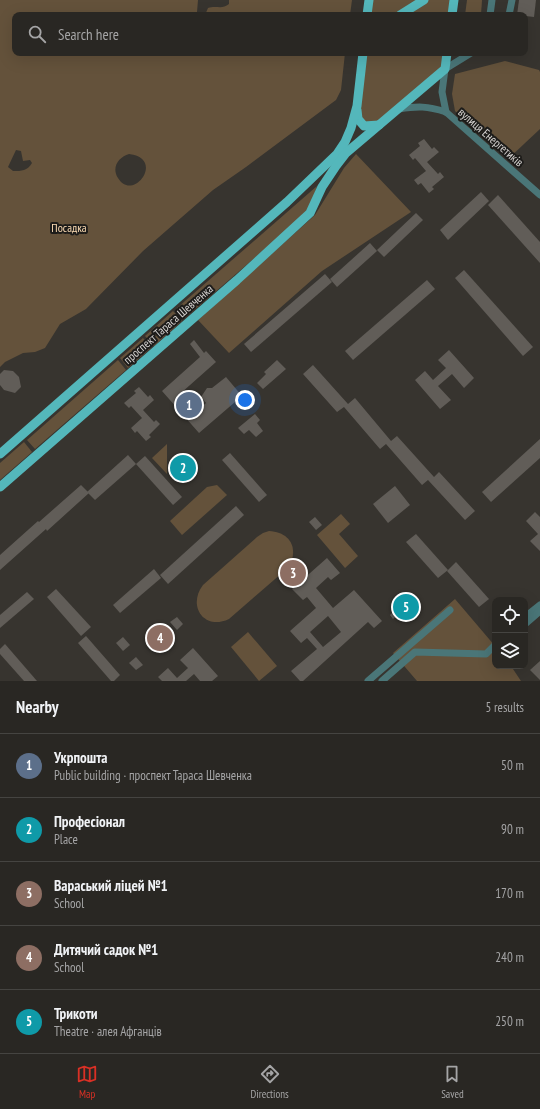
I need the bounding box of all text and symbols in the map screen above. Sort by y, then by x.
search box [12,12,528,56]
icon: search [26,23,48,45]
text: Search here [58,25,119,44]
street label: вулиця Енергетиків [455,104,527,170]
park label: Посадка [51,220,87,235]
street label: проспект Тараса Шевченка [120,281,216,367]
pin: 1 [176,390,202,420]
your location [235,390,255,410]
pin: 2 [170,453,196,483]
pin: 3 [280,558,306,588]
pin: 5 [393,592,419,622]
map controls [492,597,528,669]
button: locate [492,597,528,633]
pin: 4 [147,623,173,653]
button: layers [492,633,528,669]
text: Nearby [16,696,59,718]
text: 5 results [485,699,524,716]
text: Укрпошта [54,748,108,767]
text: 1 [26,757,32,774]
text: 50 m [501,757,524,774]
text: Public building · проспект Тараса Шевченка [54,767,252,784]
text: Професіонал [54,812,125,831]
text: 2 [26,821,32,838]
text: 90 m [501,821,524,838]
text: Place [54,831,78,848]
text: Вараський ліцей №1 [54,876,168,895]
text: 3 [26,885,32,902]
text: 170 m [495,885,524,902]
text: School [54,895,84,912]
text: Дитячий садок №1 [54,940,158,959]
text: 4 [26,949,32,966]
text: 240 m [495,949,524,966]
text: School [54,959,84,976]
text: Трикоти [54,1004,98,1023]
text: 5 [26,1013,32,1030]
text: 250 m [495,1013,524,1030]
text: Theatre · алея Афганців [54,1023,162,1040]
tab: Map [76,1063,98,1101]
tab: Directions [251,1063,289,1101]
tab: Saved [441,1063,464,1101]

